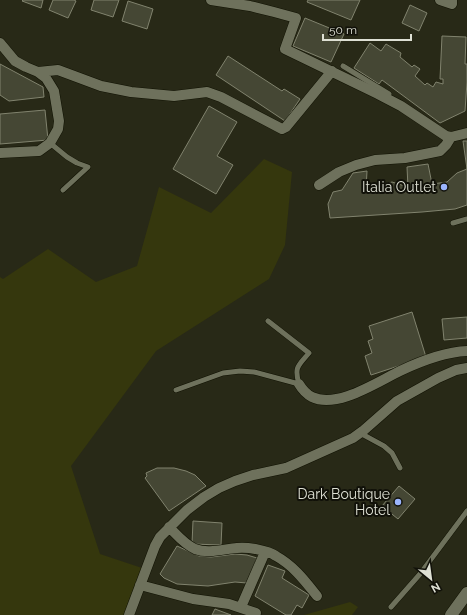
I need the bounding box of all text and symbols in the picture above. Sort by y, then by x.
scale bar [323,16,411,42]
text: 50 m [329,23,357,37]
place label: Italia Outlet [362,179,436,195]
marker: Italia Outlet [439,182,449,192]
place label: Dark Boutique Hotel [298,486,390,518]
marker: Dark Boutique Hotel [393,497,403,507]
north arrow [411,559,451,599]
text: N [429,580,442,595]

